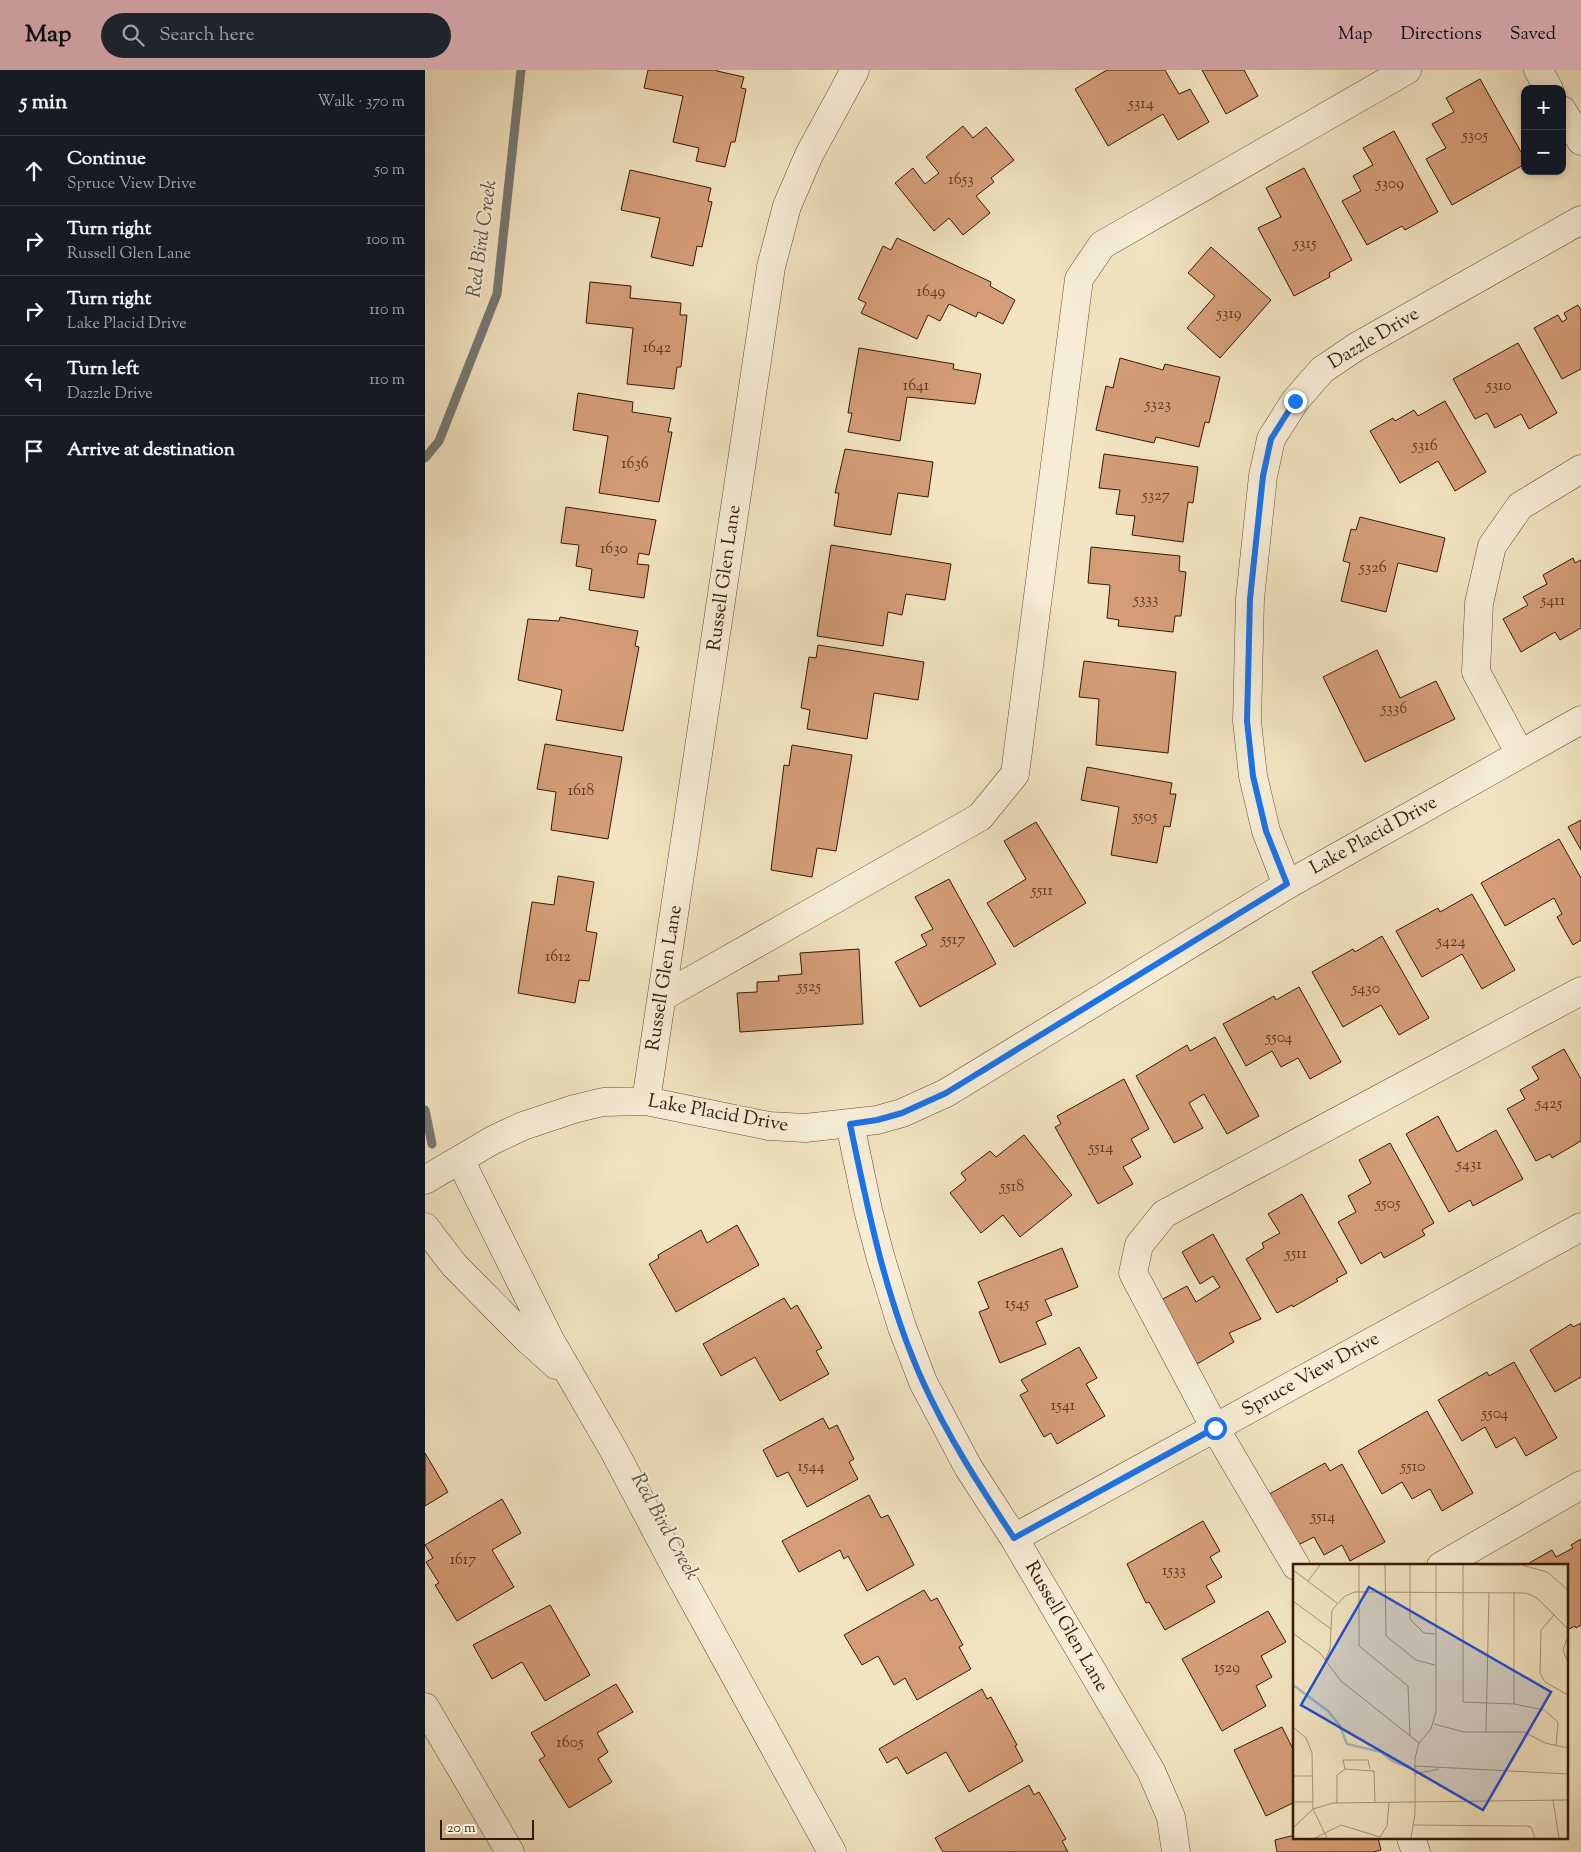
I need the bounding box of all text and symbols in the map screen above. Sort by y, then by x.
search box [101,13,451,58]
text: Map [25,18,71,52]
icon: search [119,21,147,49]
text: Search here [159,22,255,49]
text: Map [1338,22,1373,48]
text: Directions [1401,22,1482,48]
text: Saved [1510,22,1556,48]
map controls [1521,85,1566,175]
button: + [1521,85,1566,130]
text: 5 min [20,88,67,118]
text: Walk · 370 m [317,91,405,114]
house number: 5314 [1127,93,1154,116]
house number: 5305 [1461,125,1488,148]
button: − [1521,130,1566,175]
text: Continue [67,146,146,173]
icon: ahead [20,157,48,185]
text: 50 m [374,159,405,182]
house number: 1653 [948,169,974,192]
text: Spruce View Drive [67,173,196,196]
house number: 5309 [1375,173,1404,196]
water label: Red Bird Creek [460,178,506,300]
text: Turn right [67,216,151,243]
icon: right [20,227,48,255]
text: 100 m [366,229,405,252]
house number: 5315 [1293,233,1317,256]
text: Russell Glen Lane [67,243,191,266]
house number: 1649 [917,281,946,304]
text: Turn right [67,286,151,313]
icon: right [20,297,48,325]
text: 110 m [369,299,405,322]
street label: Dazzle Drive [1323,301,1425,377]
house number: 5319 [1216,303,1242,326]
text: Lake Placid Drive [67,313,187,336]
house number: 1642 [643,337,672,360]
text: Turn left [67,356,139,383]
icon: left [20,367,48,395]
text: 110 m [369,369,405,392]
house number: 1641 [903,375,930,398]
house number: 5310 [1485,375,1512,398]
text: Dazzle Drive [67,383,153,406]
route end [1284,390,1307,413]
house number: 5323 [1144,394,1171,417]
house number: 5316 [1411,435,1438,458]
icon: arrive [20,437,48,465]
text: Arrive at destination [67,437,235,464]
house number: 1636 [621,453,649,476]
house number: 5327 [1141,485,1170,508]
street label: Russell Glen Lane [701,503,749,653]
house number: 1630 [600,538,628,561]
house number: 5326 [1358,557,1387,580]
house number: 5333 [1133,589,1158,612]
house number: 5411 [1540,590,1566,613]
house number: 5336 [1380,698,1407,721]
house number: 1618 [568,780,594,803]
street label: Lake Placid Drive [1305,790,1443,882]
house number: 5505 [1131,806,1158,829]
house number: 5511 [1030,880,1054,903]
street label: Russell Glen Lane [640,903,690,1053]
house number: 5517 [940,929,965,952]
house number: 5424 [1435,931,1466,954]
house number: 1612 [545,946,572,969]
house number: 5525 [796,976,822,999]
house number: 5430 [1351,978,1380,1001]
house number: 5504 [1265,1027,1292,1050]
street label: Lake Placid Drive [646,1088,790,1140]
house number: 5425 [1535,1093,1563,1116]
house number: 5514 [1088,1137,1113,1160]
house number: 5431 [1455,1154,1482,1177]
house number: 5518 [999,1176,1024,1199]
house number: 5505 [1374,1193,1401,1216]
house number: 5511 [1284,1243,1308,1266]
house number: 1545 [1005,1293,1030,1316]
street label: Spruce View Drive [1237,1326,1385,1424]
house number: 1541 [1051,1395,1076,1418]
house number: 5504 [1481,1403,1508,1426]
route start [1204,1417,1227,1440]
house number: 1544 [797,1456,825,1479]
house number: 5510 [1400,1456,1425,1479]
water label: Red Bird Creek [623,1468,705,1586]
house number: 5514 [1310,1506,1335,1529]
house number: 1617 [450,1549,476,1572]
street label: Russell Glen Lane [1017,1556,1115,1698]
house number: 1533 [1162,1560,1186,1583]
inset map [1293,1564,1569,1840]
house number: 1529 [1214,1657,1240,1680]
house number: 1605 [556,1732,584,1755]
scale bar [440,1817,534,1840]
text: 20 m [447,1819,476,1839]

